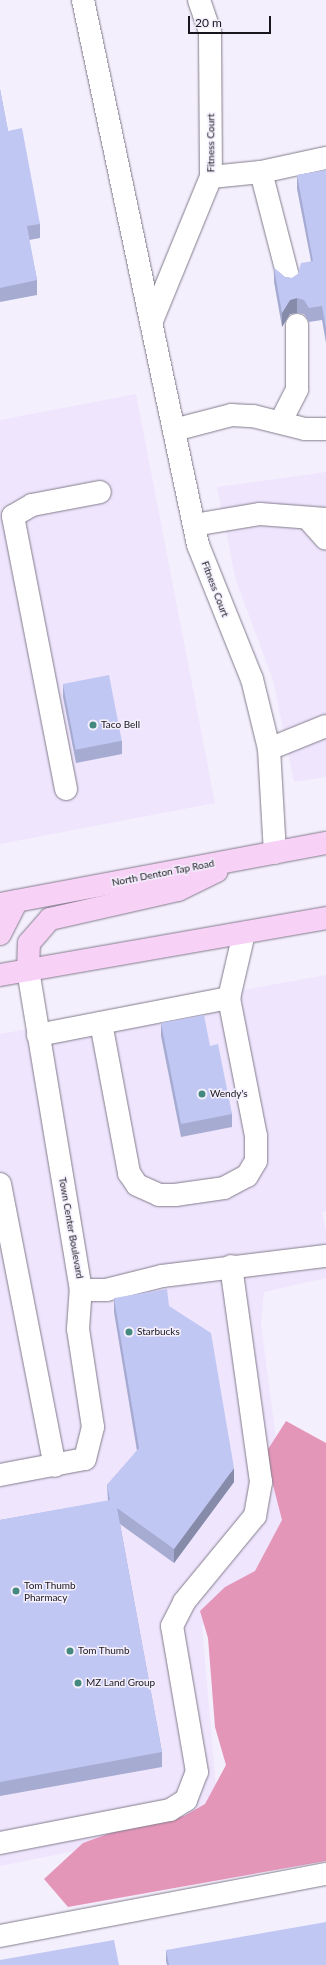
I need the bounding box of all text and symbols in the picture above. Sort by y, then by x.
scale bar [190,8,273,34]
text: 20 m [195,15,222,30]
street label: Fitness Court [205,114,217,172]
street label: Fitness Court [199,559,231,619]
place label: Taco Bell [101,719,140,731]
marker: Taco Bell [88,720,98,730]
street label: North Denton Tap Road [111,857,215,889]
place label: Wendy's [210,1088,248,1100]
marker: Wendy's [197,1089,207,1099]
street label: Town Center Boulevard [56,1176,86,1280]
place label: Starbucks [137,1326,180,1338]
marker: Starbucks [124,1327,134,1337]
place label: Tom Thumb Pharmacy [24,1579,76,1602]
marker: Tom Thumb Pharmacy [11,1586,21,1596]
place label: Tom Thumb [78,1645,130,1657]
marker: Tom Thumb [65,1646,75,1656]
place label: MZ Land Group [86,1677,155,1689]
marker: MZ Land Group [73,1678,83,1688]

